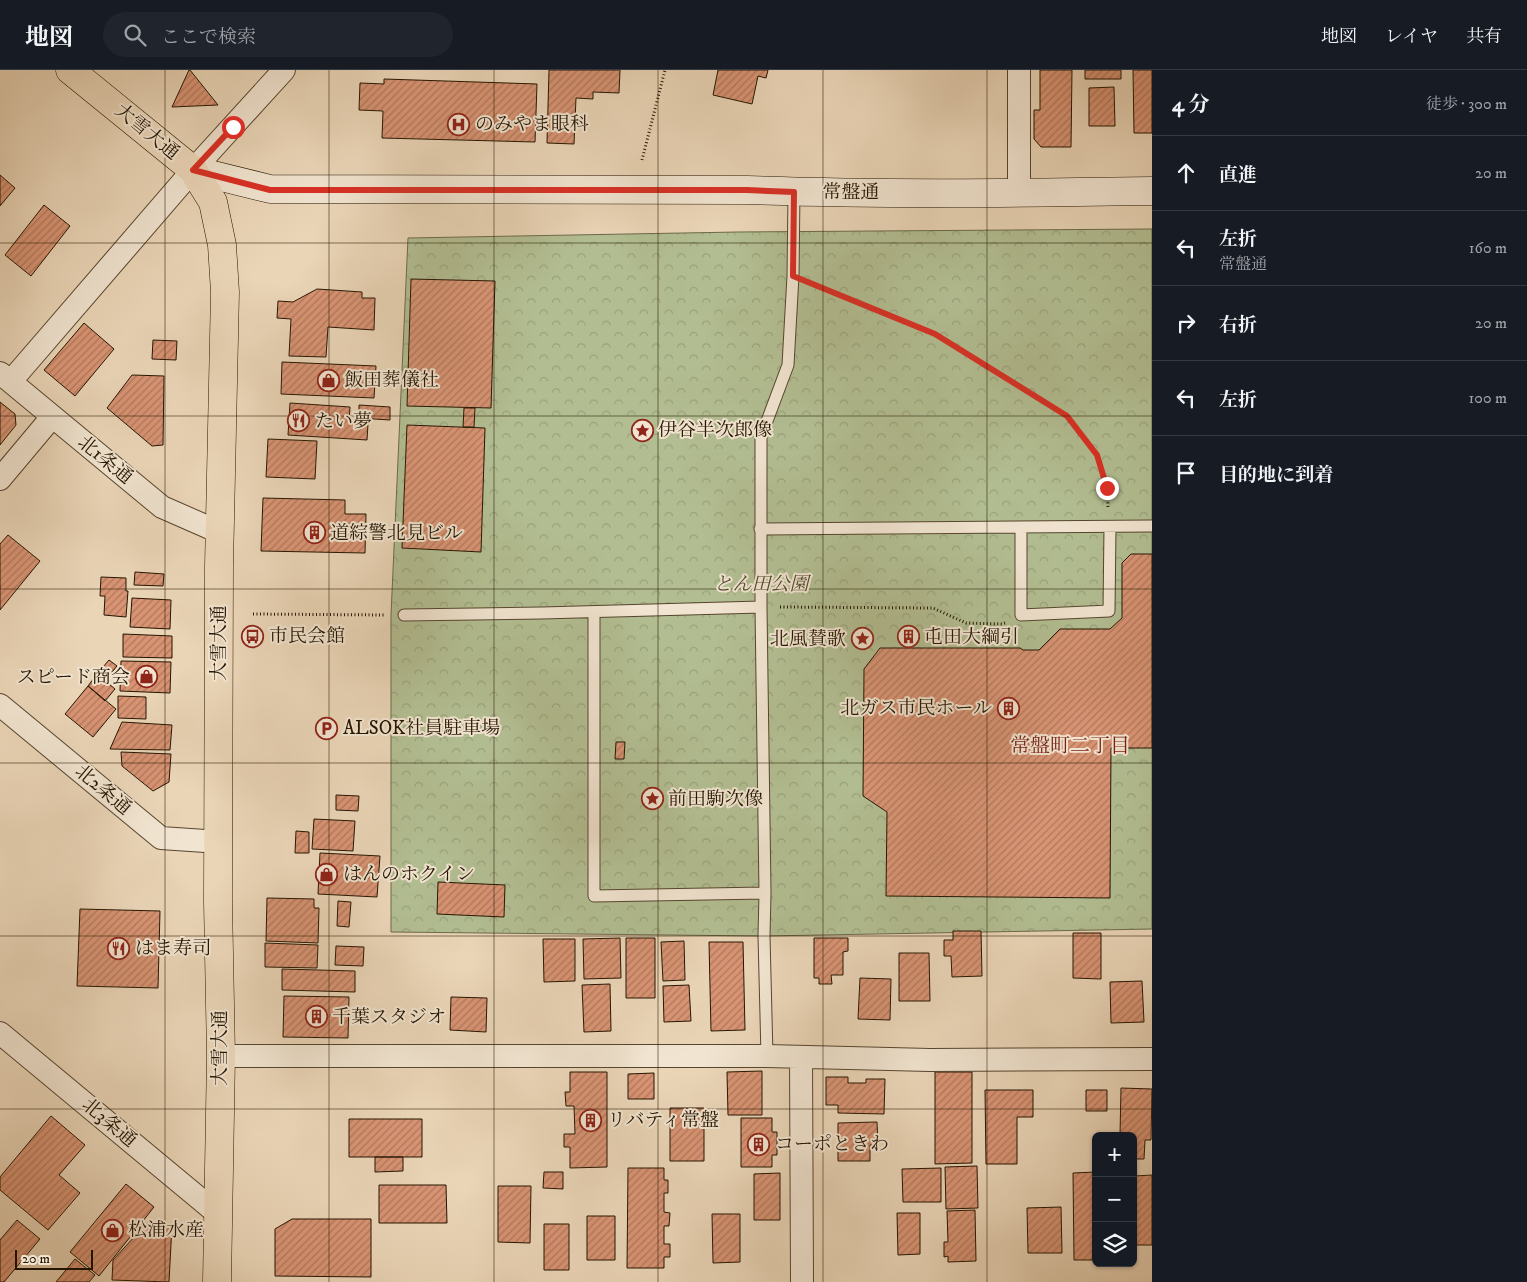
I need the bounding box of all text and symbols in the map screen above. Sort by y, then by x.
search box [103,12,453,57]
icon: search [121,21,149,49]
text: 地図 [25,23,73,53]
text: ここで検索 [161,26,256,49]
text: 地図 [1321,26,1357,48]
text: レイヤ [1385,26,1438,48]
text: 共有 [1466,26,1502,48]
text: 4 分 [1172,92,1210,118]
text: 徒歩 · 300 m [1426,94,1507,114]
street label: 大雪大通 [110,99,184,165]
hospital icon: のみやま眼科 [447,112,471,136]
place label: のみやま眼科 [475,113,589,136]
route start [222,116,245,139]
icon: ahead [1172,159,1200,187]
text: 20 m [1475,163,1507,183]
text: 直進 [1219,164,1257,187]
street label: 常盤通 [822,181,880,204]
text: 左折 [1219,228,1257,251]
icon: left [1172,234,1200,262]
text: 160 m [1469,238,1507,258]
text: 常盤通 [1219,254,1267,274]
icon: right [1172,309,1200,337]
text: 20 m [1475,313,1507,333]
text: 右折 [1219,314,1257,337]
shop icon: 飯田葬儀社 [316,368,340,392]
place label: 飯田葬儀社 [344,369,439,392]
icon: left [1172,384,1200,412]
text: 100 m [1469,388,1507,408]
text: 左折 [1219,389,1257,412]
restaurant icon: たい夢 [287,409,311,433]
place label: たい夢 [315,410,372,433]
place icon: 伊谷半次郎像 [630,418,654,442]
place label: 伊谷半次郎像 [658,419,772,442]
street label: 北1条通 [73,431,137,489]
icon: arrive [1172,459,1200,487]
text: 目的地に到着 [1219,464,1333,487]
route end [1096,477,1119,500]
building icon: 道綜警北見ビル [302,521,326,545]
place label: 道綜警北見ビル [330,522,463,545]
park label: とん田公園 [713,573,811,596]
street label: 大雪大通 [208,605,231,681]
bus stop icon: 市民会館 [241,624,265,648]
place label: 市民会館 [269,625,345,648]
building icon: 屯田大綱引 [896,625,920,649]
place label: 屯田大綱引 [924,626,1019,649]
place icon: 北風賛歌 [850,627,874,651]
place label: 北風賛歌 [770,628,846,651]
shop icon: スピード商会 [134,665,158,689]
place label: スピード商会 [17,666,130,689]
building icon: 北ガス市民ホール [996,696,1020,720]
place label: 北ガス市民ホール [840,697,992,720]
parking icon: ALSOK社員駐車場 [315,716,339,740]
place label: ALSOK社員駐車場 [343,717,500,740]
district label: 常盤町二丁目 [1010,734,1130,759]
street label: 北2条通 [70,760,136,820]
place icon: 前田駒次像 [640,787,664,811]
place label: 前田駒次像 [668,788,763,811]
shop icon: はんのホクイン [315,862,339,886]
place label: はんのホクイン [343,863,475,886]
restaurant icon: はま寿司 [107,936,131,960]
place label: はま寿司 [135,937,211,960]
building icon: 千葉スタジオ [304,1005,328,1029]
place label: 千葉スタジオ [332,1006,446,1029]
street label: 大雪大通 [209,1010,232,1086]
street label: 北3条通 [77,1094,141,1152]
building icon: リバティ常盤 [579,1108,603,1132]
place label: リバティ常盤 [607,1109,719,1132]
building icon: コーポときわ [747,1132,771,1156]
map controls [1092,1132,1137,1267]
button: + [1092,1132,1137,1177]
place label: コーポときわ [775,1133,889,1156]
button: − [1092,1177,1137,1222]
shop icon: 松浦水産 [100,1218,124,1242]
place label: 松浦水産 [128,1219,204,1242]
button: layers [1092,1222,1137,1267]
scale bar [15,1247,92,1270]
text: 20 m [22,1250,50,1268]

